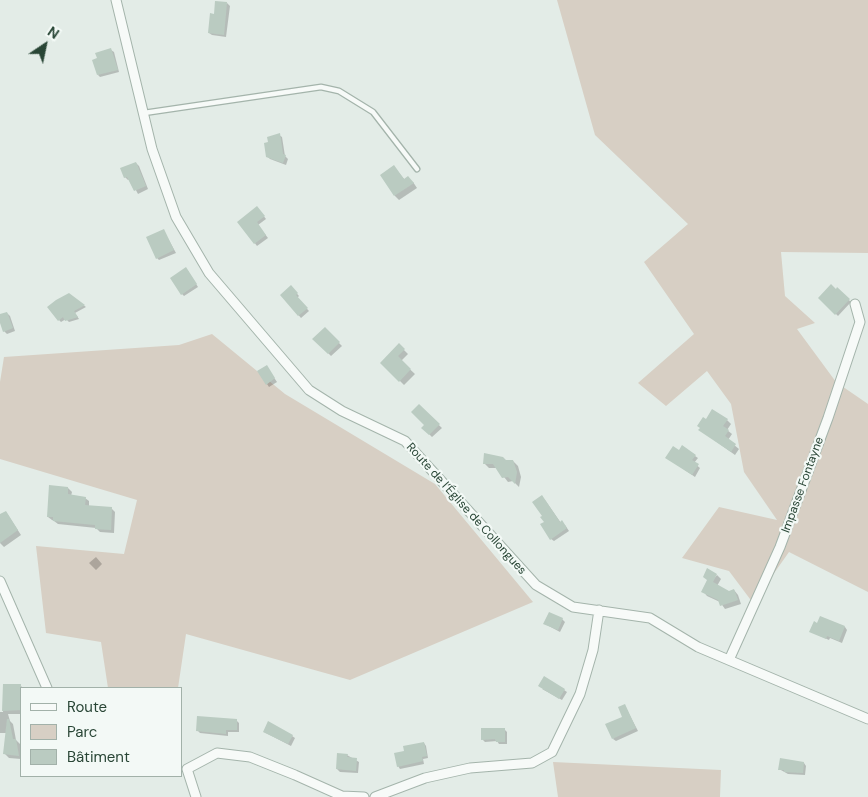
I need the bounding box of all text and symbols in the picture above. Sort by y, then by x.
north arrow [20,20,70,70]
text: N [44,22,63,43]
street label: Impasse Fontayne [779,435,827,535]
street label: Route de l’Église de Collongues [403,440,529,578]
legend [20,687,182,777]
text: Route [67,697,107,717]
text: Parc [67,722,97,742]
text: Bâtiment [67,747,130,767]

